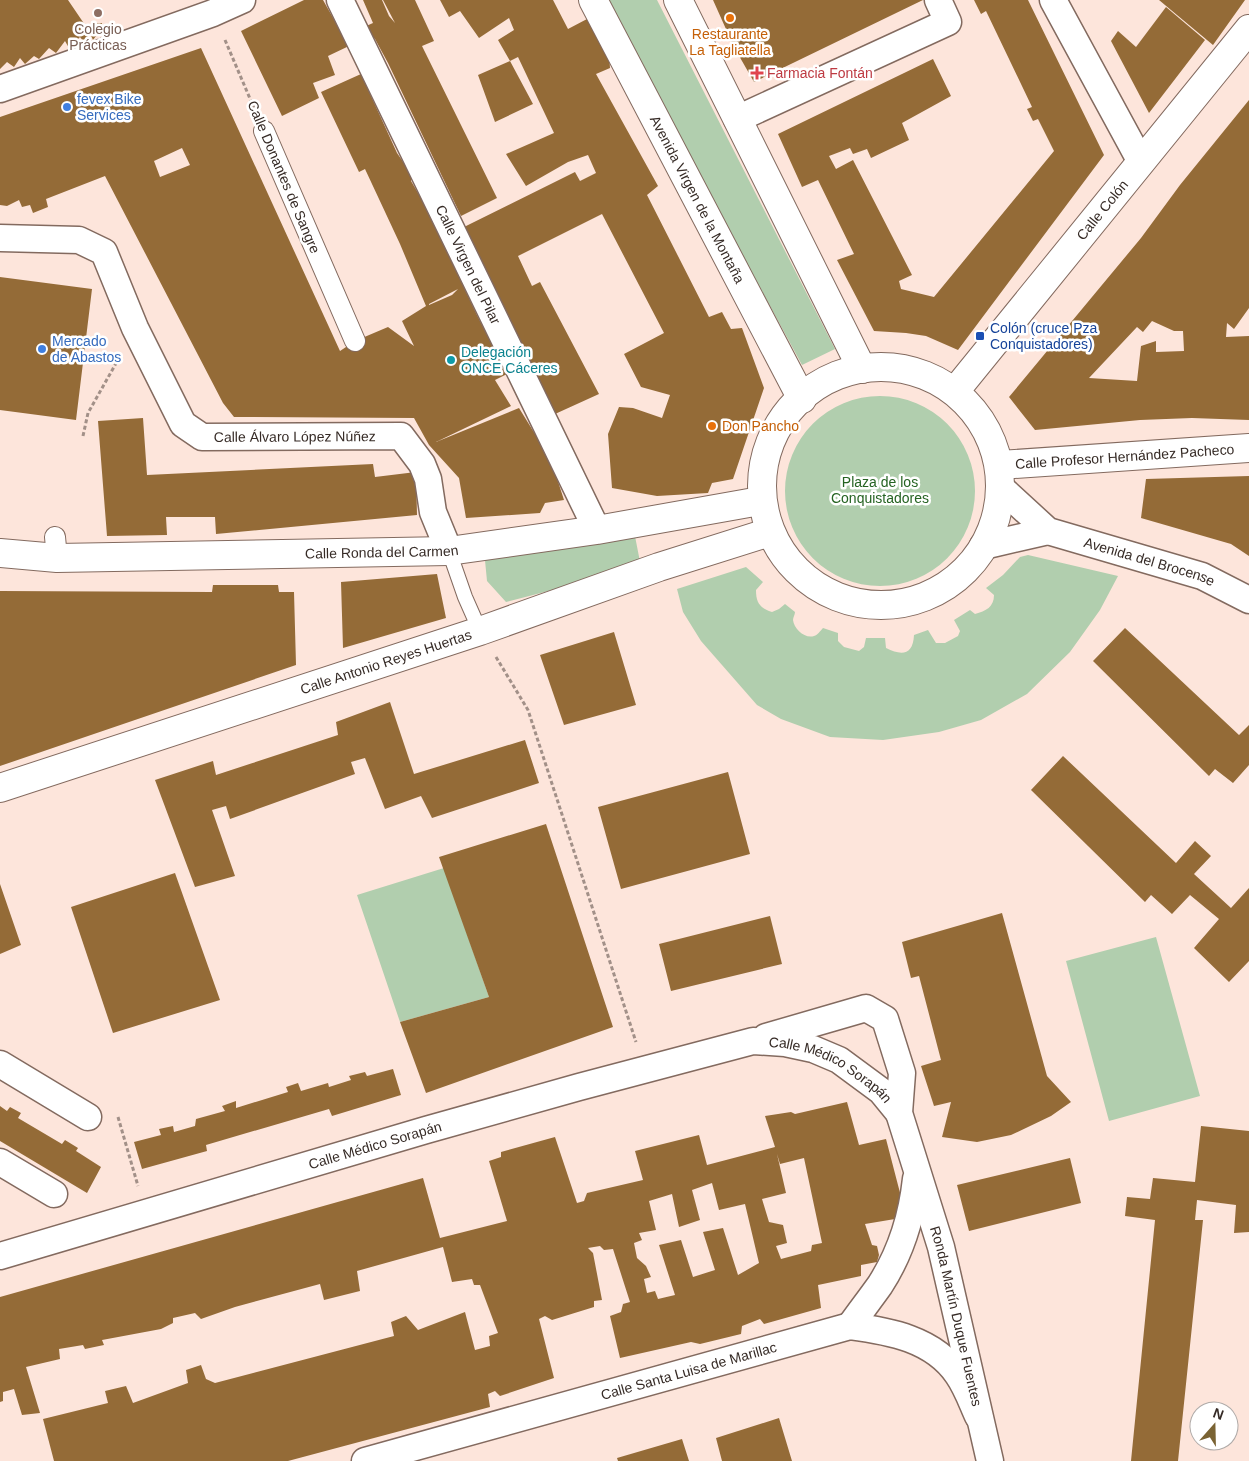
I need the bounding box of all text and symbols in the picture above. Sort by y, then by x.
marker: Colegio Prácticas [92,7,104,19]
marker: Restaurante La Tagliatella [724,12,736,24]
place label: Colegio Prácticas [69,21,127,53]
place label: Restaurante La Tagliatella [689,26,771,58]
place label: Farmacia Fontán [767,65,873,81]
marker: Farmacia Fontán [751,67,763,79]
place label: fevex Bike Services [77,91,142,123]
street label: Calle Donantes de Sangre [245,98,324,256]
marker: fevex Bike Services [61,101,73,113]
street label: Avenida Virgen de la Montaña [647,113,748,286]
street label: Calle Colón [1073,177,1131,243]
street label: Calle Virgen del Pilar [433,202,504,327]
place label: Colón (cruce Pza Conquistadores) [990,320,1098,352]
marker: Colón (cruce Pza Conquistadores) [974,330,986,342]
place label: Mercado de Abastos [52,333,121,365]
marker: Mercado de Abastos [36,343,48,355]
place label: Delegación ONCE Cáceres [461,344,557,376]
marker: Delegación ONCE Cáceres [445,354,457,366]
place label: Don Pancho [722,418,799,434]
marker: Don Pancho [706,420,718,432]
street label: Calle Álvaro López Núñez [214,428,376,445]
street label: Calle Profesor Hernández Pacheco [1015,441,1235,472]
park label: Plaza de los Conquistadores [831,474,929,506]
street label: Avenida del Brocense [1082,534,1218,589]
street label: Calle Ronda del Carmen [305,542,460,562]
street label: Calle Antonio Reyes Huertas [298,626,474,697]
street label: Calle Médico Sorapán [768,1034,895,1106]
street label: Calle Médico Sorapán [307,1118,443,1172]
street label: Ronda Martín Duque Fuentes [927,1224,985,1408]
street label: Calle Santa Luisa de Marillac [599,1339,778,1403]
north arrow [1189,1401,1239,1451]
text: N [1211,1405,1226,1423]

